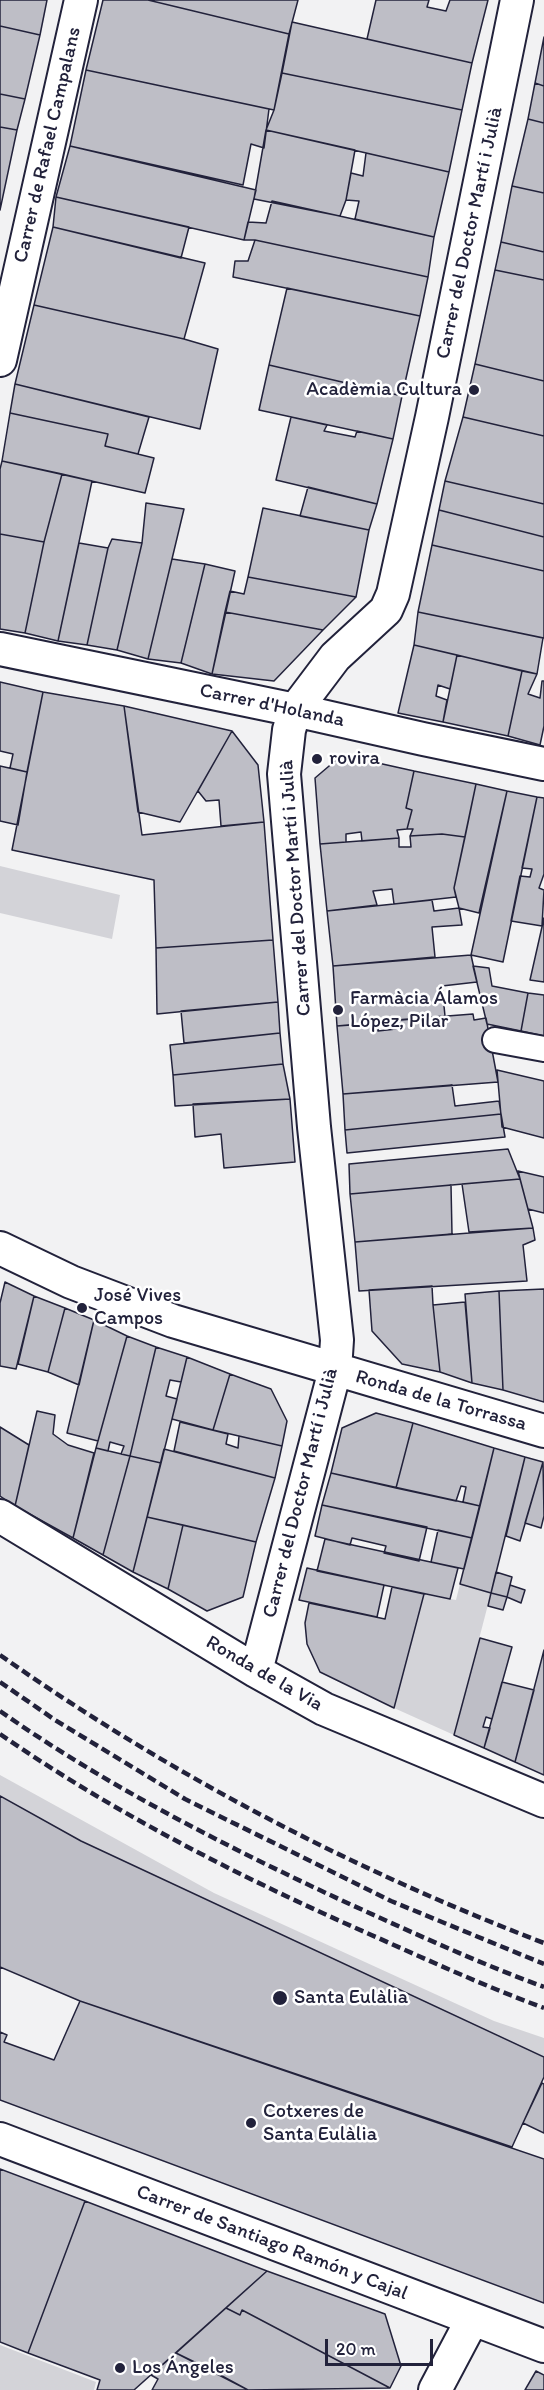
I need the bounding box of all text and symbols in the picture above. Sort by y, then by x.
street label: Carrer de Rafael Campalans [9,25,87,265]
street label: Carrer del Doctor Martí i Julià [432,105,508,361]
place label: Acadèmia Cultura [306,378,462,402]
marker: Acadèmia Cultura [467,383,481,397]
street label: Carrer d'Holanda [197,679,347,733]
place label: rovira [329,747,380,771]
marker: rovira [310,752,324,766]
street label: Carrer del Doctor Martí i Julià [275,759,317,1017]
place label: Farmàcia Álamos López, Pilar [350,987,498,1034]
marker: Farmàcia Álamos López, Pilar [331,1003,345,1017]
place label: José Vives Campos [94,1284,181,1331]
marker: José Vives Campos [75,1301,89,1315]
street label: Carrer del Doctor Martí i Julià [258,1365,344,1621]
street label: Ronda de la Torrassa [353,1365,529,1437]
street label: Ronda de la Via [201,1631,327,1717]
place label: Santa Eulàlia [294,1986,408,2010]
marker: Santa Eulàlia [271,1989,289,2007]
place label: Cotxeres de Santa Eulàlia [263,2100,377,2147]
marker: Cotxeres de Santa Eulàlia [244,2116,258,2130]
street label: Carrer de Santiago Ramón y Cajal [133,2180,411,2306]
scale bar [328,2327,436,2365]
text: 20 m [336,2338,376,2360]
place label: Los Ángeles [132,2356,234,2380]
marker: Los Ángeles [113,2361,127,2375]

